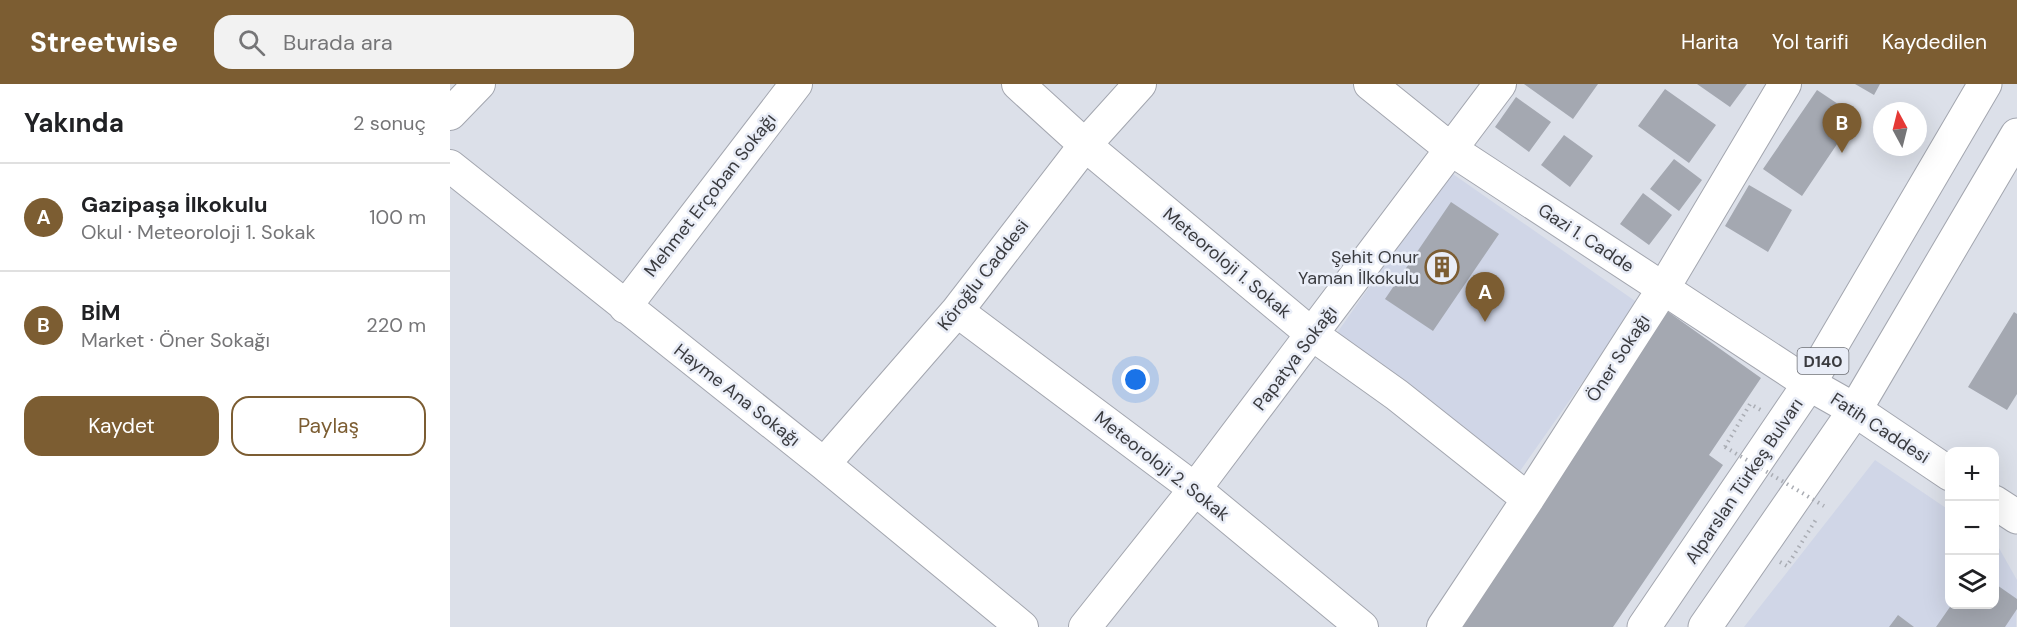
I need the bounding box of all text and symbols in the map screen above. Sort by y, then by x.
search box [214,15,634,69]
text: Streetwise [30,24,178,61]
icon: search [235,26,268,59]
text: Burada ara [283,28,393,57]
text: Harita [1681,28,1739,56]
text: Yol tarifi [1772,28,1849,56]
text: Kaydedilen [1882,28,1987,56]
north arrow [1873,102,1927,156]
pin: B [1822,104,1862,153]
text: Yakında [24,106,124,140]
street label: Mehmet Erçoban Sokağı [639,108,781,282]
text: 2 sonuç [353,110,426,136]
text: Gazipaşa İlkokulu [81,190,268,219]
street label: Gazi 1. Cadde [1533,198,1639,278]
street label: Meteoroloji 1. Sokak [1158,202,1296,324]
text: A [36,204,51,230]
text: 100 m [369,204,426,230]
street label: Köroğlu Caddesi [932,214,1034,336]
text: Okul · Meteoroloji 1. Sokak [81,219,315,245]
place label: Şehit Onur Yaman İlkokulu [1298,245,1419,290]
building icon: Şehit Onur Yaman İlkokulu [1424,249,1460,285]
pin: A [1466,272,1504,322]
text: BİM [81,298,121,327]
street label: Papatya Sokağı [1248,301,1342,415]
street label: Öner Sokağı [1581,310,1655,406]
text: B [37,312,50,338]
text: 220 m [366,312,426,338]
text: Market · Öner Sokağı [81,327,270,353]
street label: Hayme Ana Sokağı [669,338,805,452]
road number: D140 [1798,348,1848,374]
your location [1121,365,1150,394]
street label: Fatih Caddesi [1826,387,1934,469]
street label: Alparslan Türkeş Bulvarı [1680,393,1808,569]
button: Kaydet [24,396,219,456]
button: Paylaş [231,396,426,456]
street label: Meteoroloji 2. Sokak [1089,406,1235,526]
map controls [1945,447,1999,609]
button: + [1945,447,1999,501]
button: − [1945,501,1999,555]
button: layers [1945,555,1999,609]

